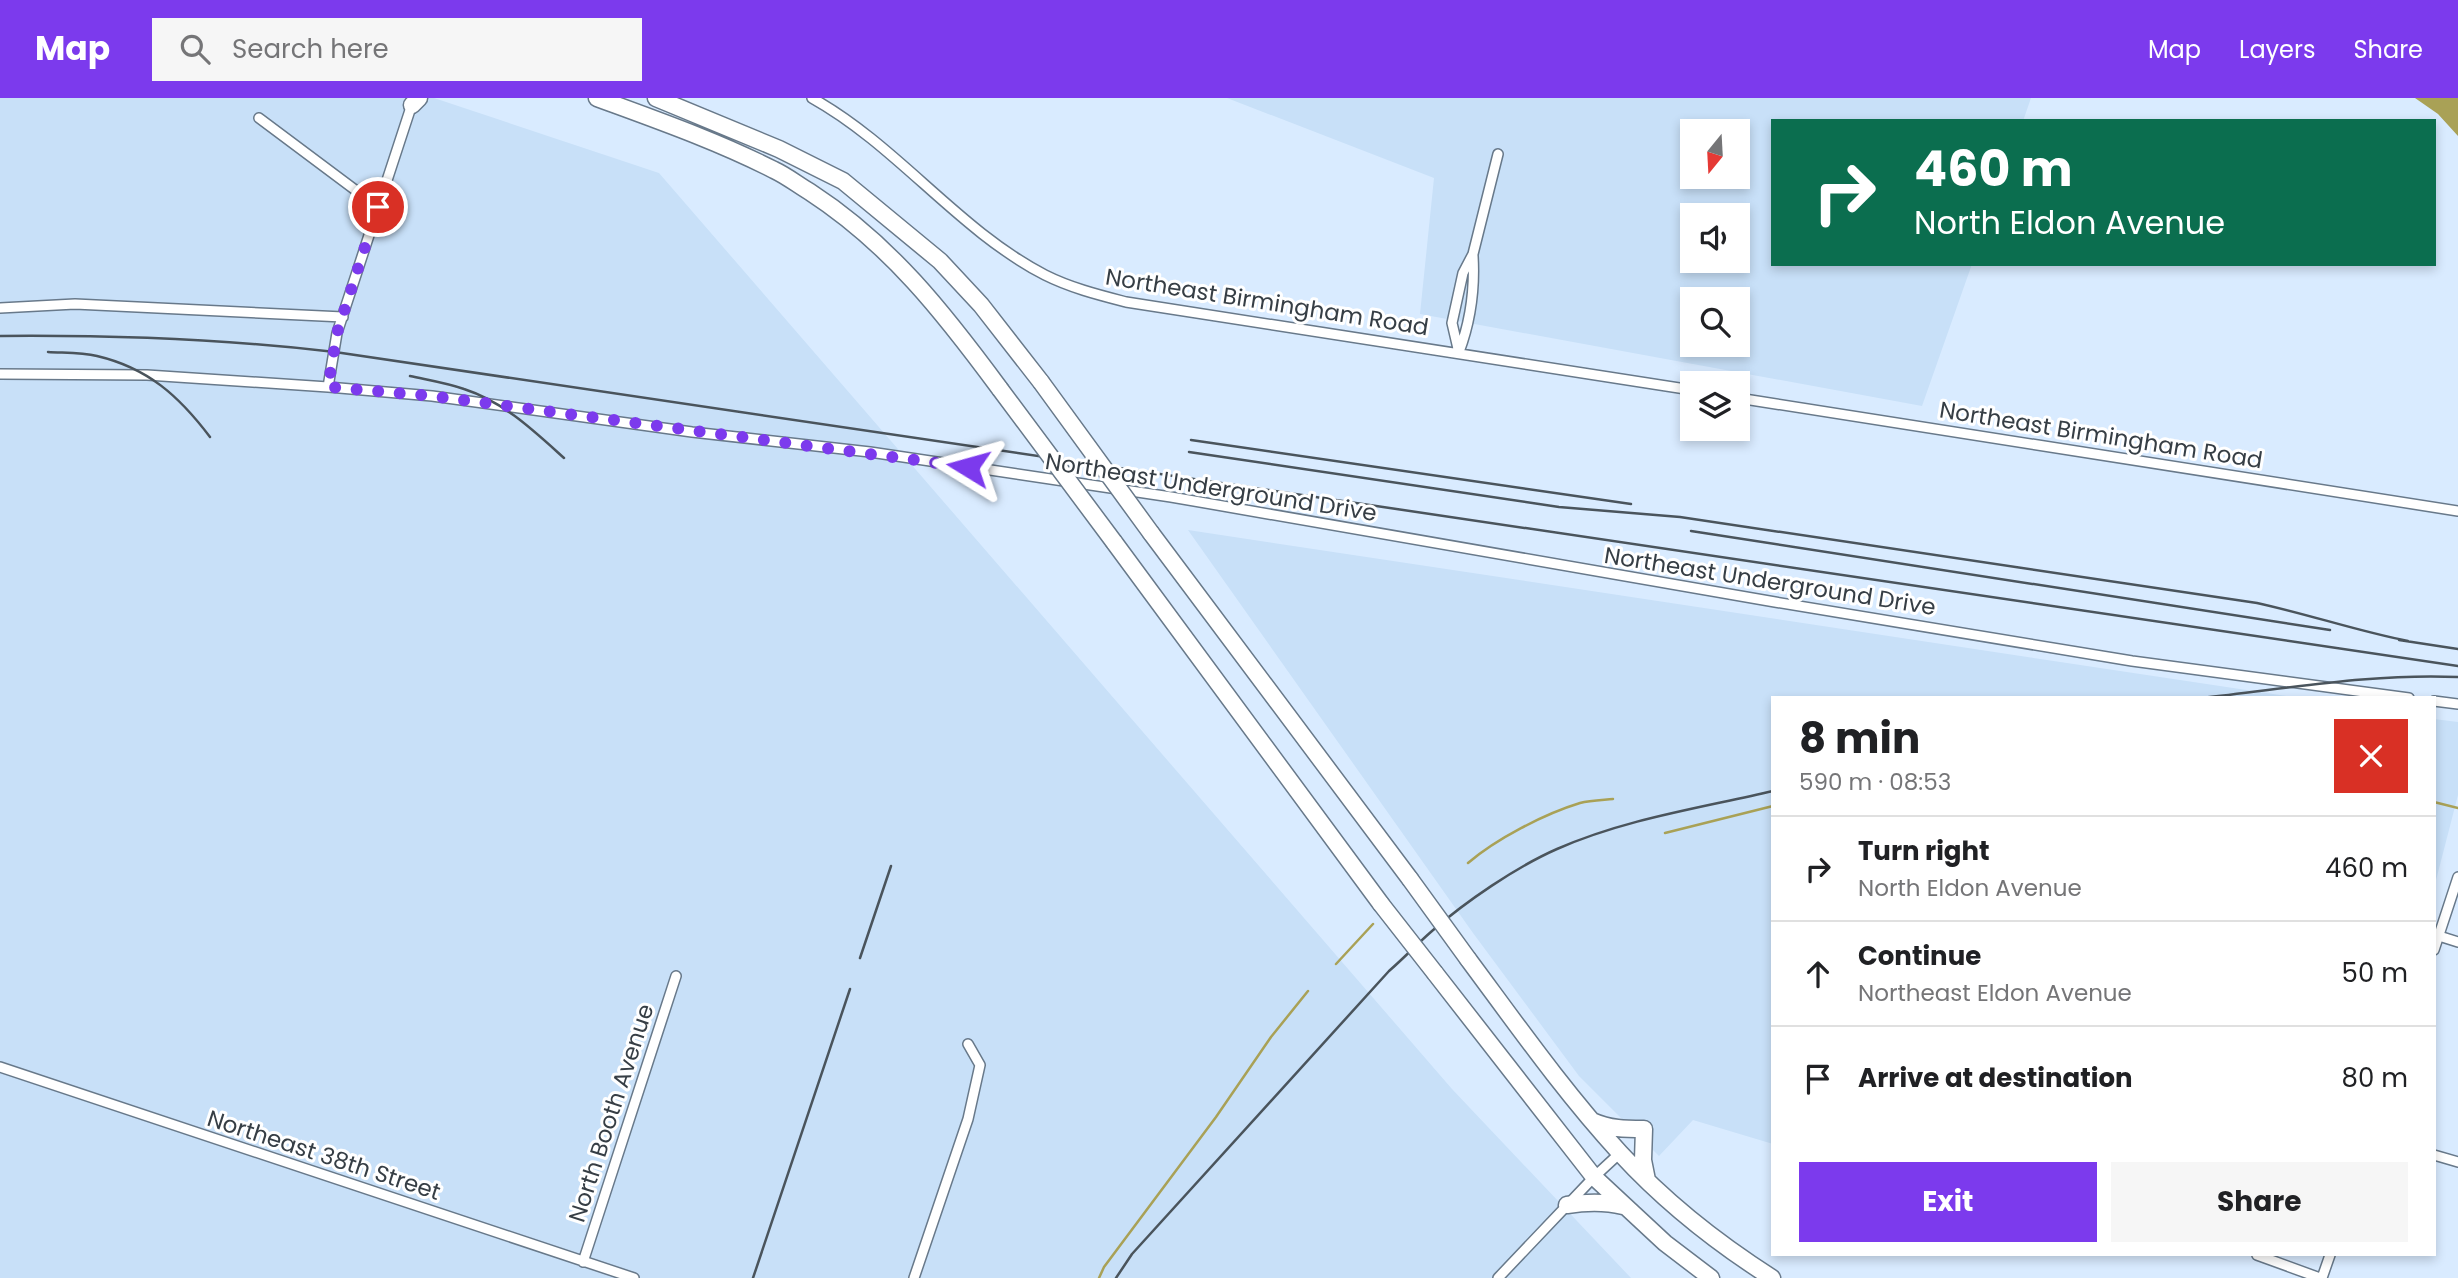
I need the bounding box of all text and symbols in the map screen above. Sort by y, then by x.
search box [152,18,642,81]
text: Map [35,25,110,72]
icon: search [176,30,214,68]
text: Search here [232,31,389,67]
text: Map [2148,33,2201,66]
text: Layers [2239,33,2315,66]
text: Share [2353,33,2423,66]
north arrow [1680,119,1750,189]
map controls [1680,119,1750,441]
text: 460 m [1914,135,2073,203]
icon: right [1799,147,1890,238]
pin [348,177,408,237]
icon: arrive [359,188,397,226]
text: North Eldon Avenue [1914,200,2225,245]
button: sound [1680,203,1750,273]
street label: Northeast Birmingham Road [1103,261,1431,343]
button: search [1680,287,1750,357]
button: layers [1680,371,1750,441]
street label: Northeast Birmingham Road [1937,394,2265,476]
position arrow [931,430,1005,504]
street label: Northeast Underground Drive [1043,445,1379,529]
street label: Northeast Underground Drive [1602,539,1938,623]
text: 8 min [1799,709,1920,768]
button: close [2334,719,2408,793]
text: 590 m · 08:53 [1799,766,1951,798]
text: Turn right [1858,833,1990,869]
icon: right [1799,850,1837,888]
text: 460 m [2325,850,2408,886]
text: North Eldon Avenue [1858,872,2082,904]
text: Continue [1858,938,1981,974]
icon: ahead [1799,955,1837,993]
text: 50 m [2342,955,2408,991]
text: Northeast Eldon Avenue [1858,977,2132,1009]
street label: North Booth Avenue [561,1000,661,1226]
icon: arrive [1799,1060,1837,1098]
text: Arrive at destination [1858,1060,2133,1096]
text: 80 m [2342,1060,2408,1096]
street label: Northeast 38th Street [203,1102,445,1208]
button: Exit [1799,1162,2097,1242]
button: Share [2111,1162,2408,1242]

